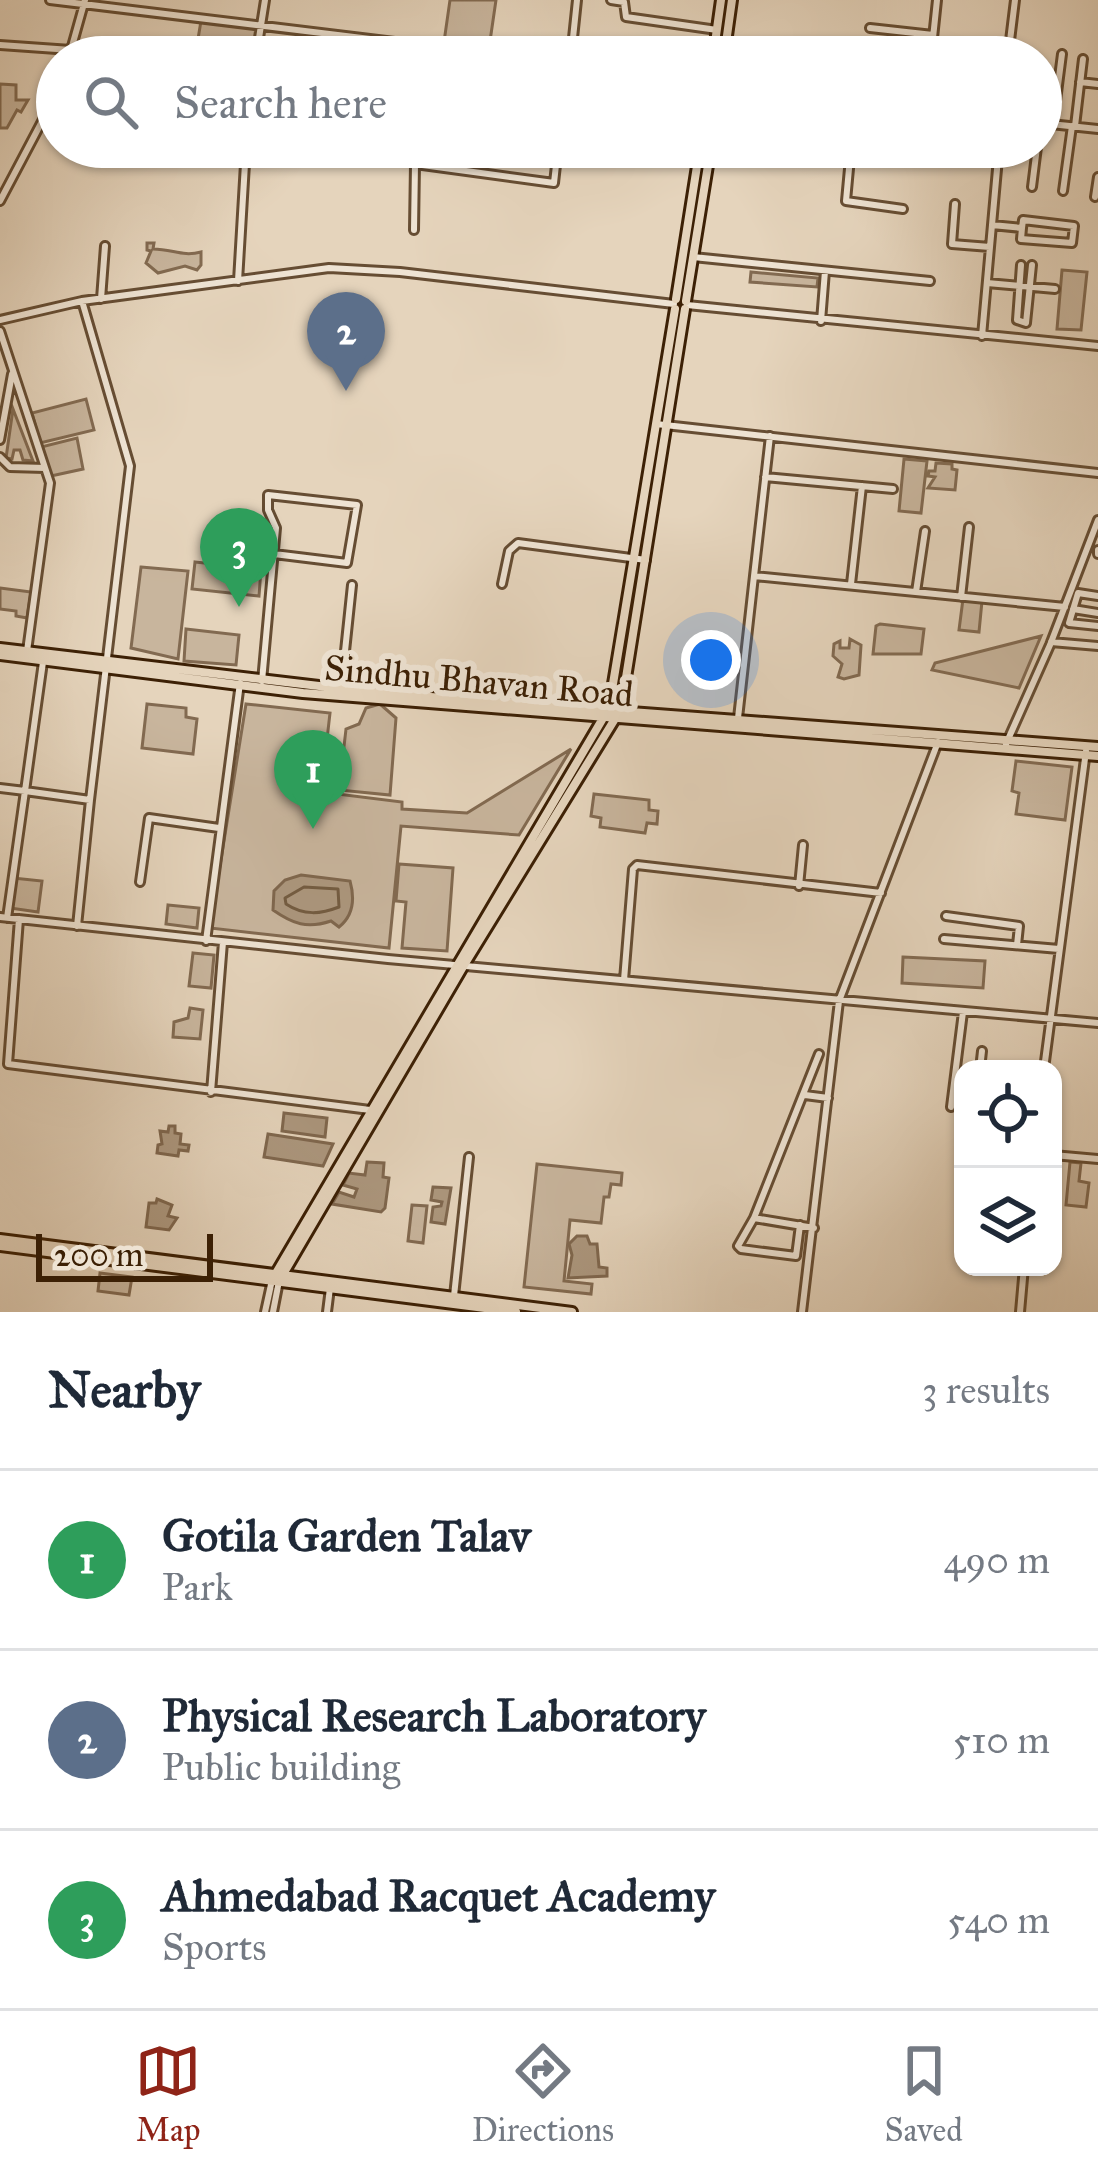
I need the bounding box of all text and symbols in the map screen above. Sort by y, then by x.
search box [36,36,1062,168]
icon: search [78,69,144,135]
text: Search here [174,75,387,130]
pin: 2 [307,292,385,391]
pin: 3 [200,508,278,607]
your location [681,630,741,690]
street label: Sindhu Bhavan Road [323,646,635,716]
pin: 1 [274,730,352,829]
map controls [954,1060,1062,1276]
button: locate [954,1060,1062,1168]
button: layers [954,1168,1062,1276]
scale bar [36,1228,213,1281]
text: 200 m [54,1235,144,1275]
text: Nearby [48,1359,200,1421]
text: 3 results [922,1366,1050,1414]
text: Gotila Garden Talav [162,1508,531,1563]
text: 1 [79,1536,95,1584]
text: 490 m [943,1536,1050,1584]
text: Park [162,1563,233,1611]
text: Physical Research Laboratory [162,1688,706,1743]
text: 2 [77,1716,97,1764]
text: 510 m [953,1716,1050,1764]
text: Public building [162,1743,400,1791]
text: Ahmedabad Racquet Academy [162,1868,715,1923]
text: 3 [79,1896,95,1944]
text: 540 m [947,1896,1050,1944]
text: Sports [162,1923,266,1971]
tab: Map [135,2038,201,2150]
tab: Directions [472,2038,614,2150]
tab: Saved [884,2038,963,2150]

